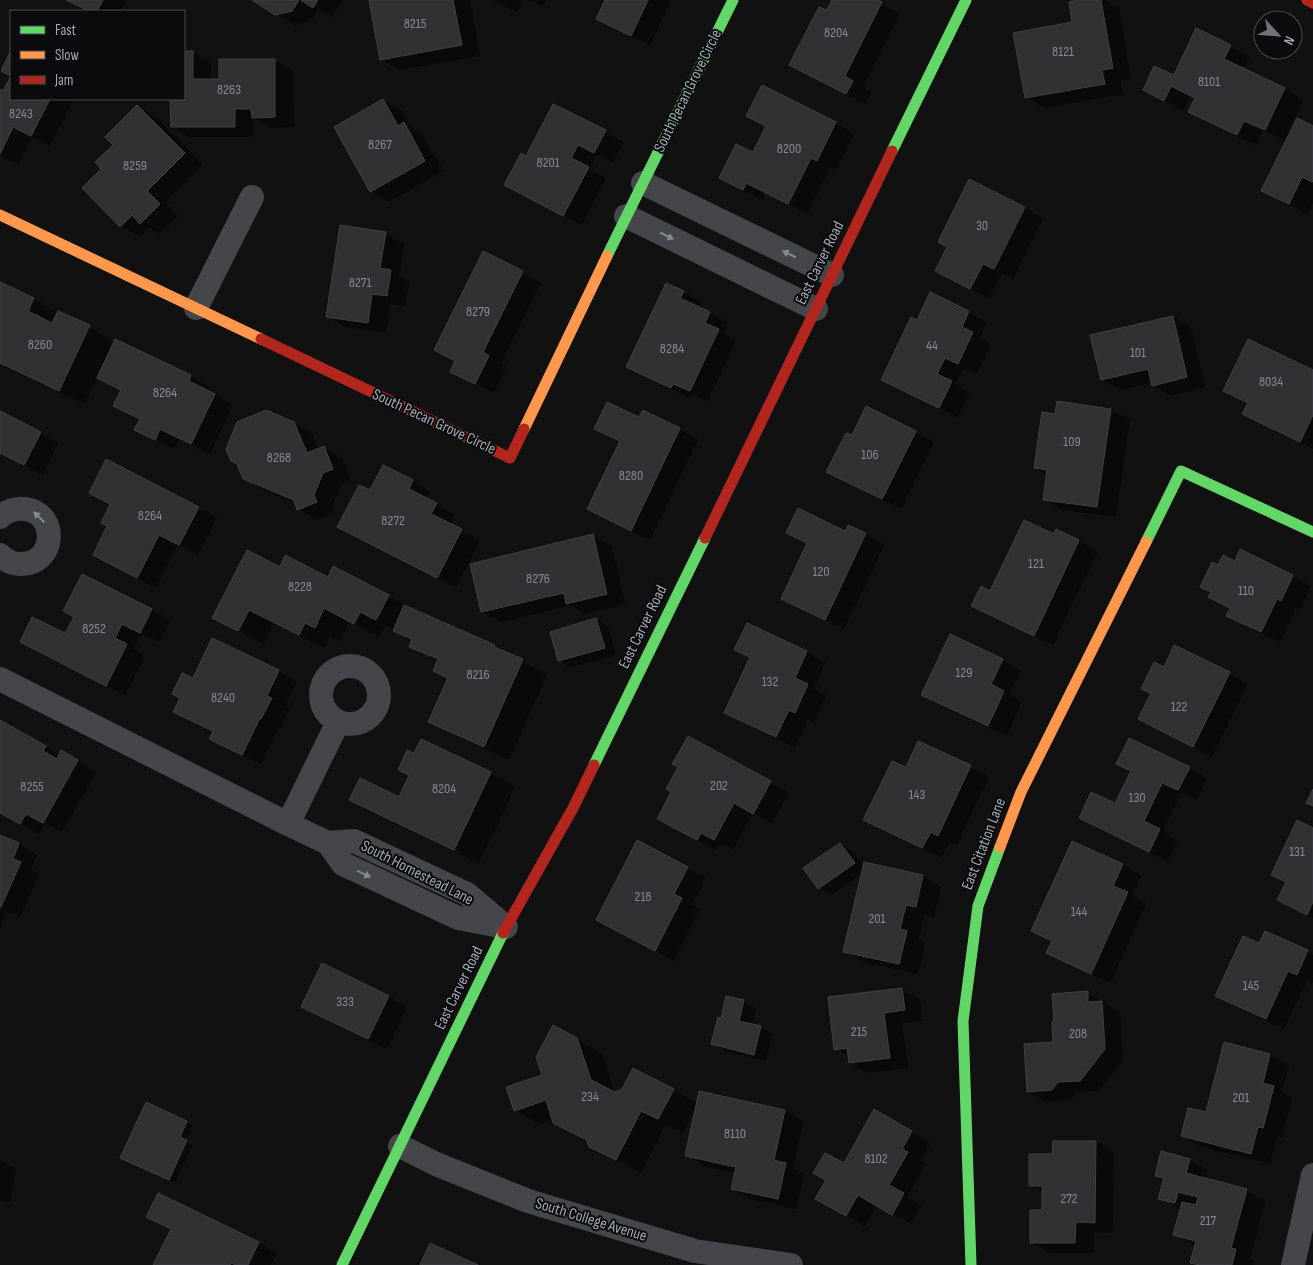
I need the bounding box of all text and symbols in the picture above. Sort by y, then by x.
legend [10,10,185,100]
north arrow [1253,10,1303,60]
house number: 8215 [404,15,427,32]
text: Fast [55,21,77,40]
house number: 8204 [824,24,848,41]
street label: South Pecan Grove Circle [650,27,726,155]
text: N [1280,33,1299,48]
house number: 8121 [1052,43,1074,60]
text: Slow [55,46,79,65]
text: Jam [54,71,73,90]
house number: 8101 [1198,73,1220,90]
house number: 8263 [217,81,241,98]
house number: 8243 [9,105,33,122]
house number: 8267 [368,136,392,153]
house number: 8200 [777,140,801,157]
house number: 8201 [536,154,560,171]
house number: 8259 [123,157,147,174]
house number: 30 [976,217,988,234]
street label: East Carver Road [792,218,848,308]
one-way arrow [660,232,675,240]
one-way arrow [781,250,796,258]
house number: 8271 [349,274,371,291]
house number: 8279 [466,303,490,320]
house number: 8260 [28,336,52,353]
house number: 44 [926,337,938,354]
house number: 8284 [660,340,684,357]
house number: 101 [1130,344,1146,361]
house number: 8034 [1259,373,1283,390]
house number: 8264 [153,384,177,401]
street label: South Pecan Grove Circle [369,385,499,459]
house number: 109 [1063,433,1081,450]
house number: 106 [861,446,879,463]
house number: 8268 [267,449,291,466]
house number: 8280 [619,467,643,484]
house number: 8264 [138,507,162,524]
one-way arrow [33,511,45,523]
house number: 8272 [381,512,405,529]
house number: 121 [1028,555,1044,572]
house number: 120 [812,563,830,580]
house number: 8276 [526,570,550,587]
house number: 8228 [288,578,312,595]
street label: East Carver Road [615,582,671,672]
house number: 110 [1238,582,1254,599]
house number: 8252 [82,620,106,637]
house number: 129 [955,664,973,681]
house number: 8216 [466,666,490,683]
house number: 132 [762,673,778,690]
house number: 8240 [211,689,235,706]
house number: 122 [1171,698,1188,715]
house number: 202 [710,777,728,794]
house number: 8255 [20,778,44,795]
house number: 8204 [432,780,456,797]
house number: 143 [909,786,925,803]
house number: 130 [1128,789,1146,806]
street label: East Citation Lane [958,795,1010,893]
street label: South Homestead Lane [358,836,476,910]
house number: 131 [1289,843,1305,860]
one-way arrow [357,870,371,878]
house number: 218 [635,888,651,905]
house number: 144 [1071,903,1087,920]
house number: 201 [869,910,886,927]
street label: East Carver Road [431,943,487,1033]
house number: 145 [1243,977,1260,994]
house number: 333 [336,993,354,1010]
house number: 215 [851,1023,868,1040]
house number: 208 [1069,1025,1087,1042]
house number: 234 [581,1088,599,1105]
house number: 201 [1233,1089,1250,1106]
house number: 8110 [724,1125,746,1142]
house number: 8102 [864,1150,888,1167]
house number: 272 [1060,1190,1078,1207]
street label: South College Avenue [533,1194,649,1246]
house number: 217 [1200,1212,1217,1229]

